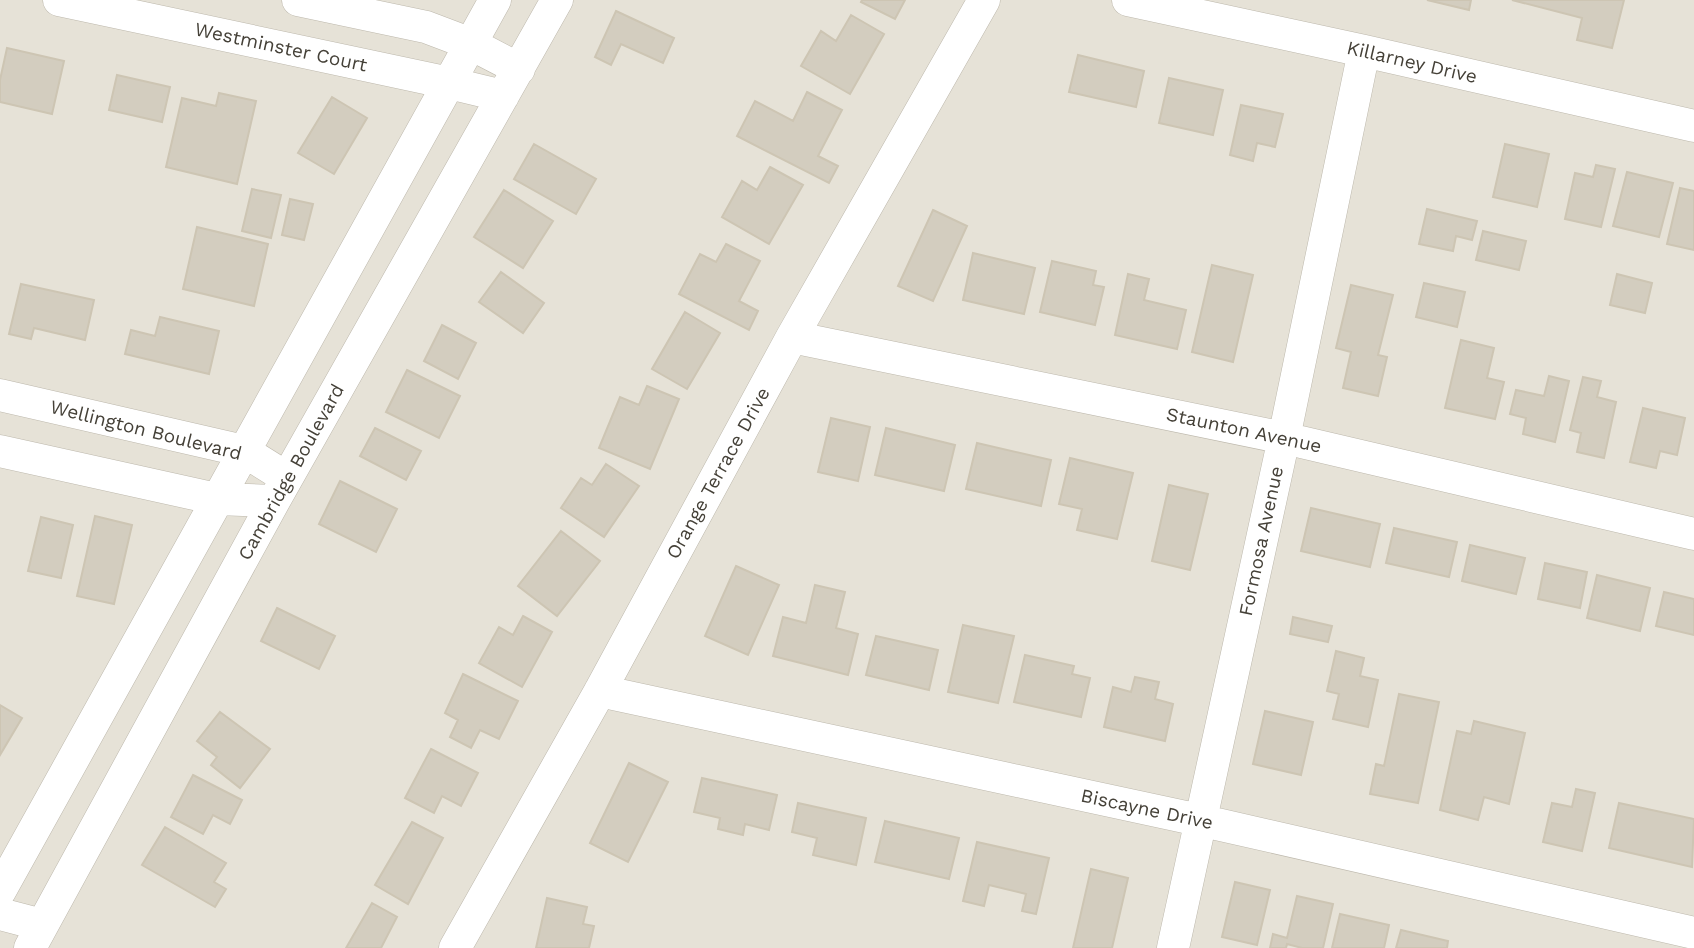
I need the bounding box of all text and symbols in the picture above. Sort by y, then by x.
street label: Westminster Court [193,18,369,77]
street label: Killarney Drive [1345,36,1479,88]
street label: Cambridge Boulevard [233,380,349,564]
street label: Orange Terrace Drive [661,383,775,563]
street label: Wellington Boulevard [48,395,244,465]
street label: Staunton Avenue [1164,402,1324,458]
street label: Formosa Avenue [1234,464,1288,618]
street label: Biscayne Drive [1079,784,1215,834]

